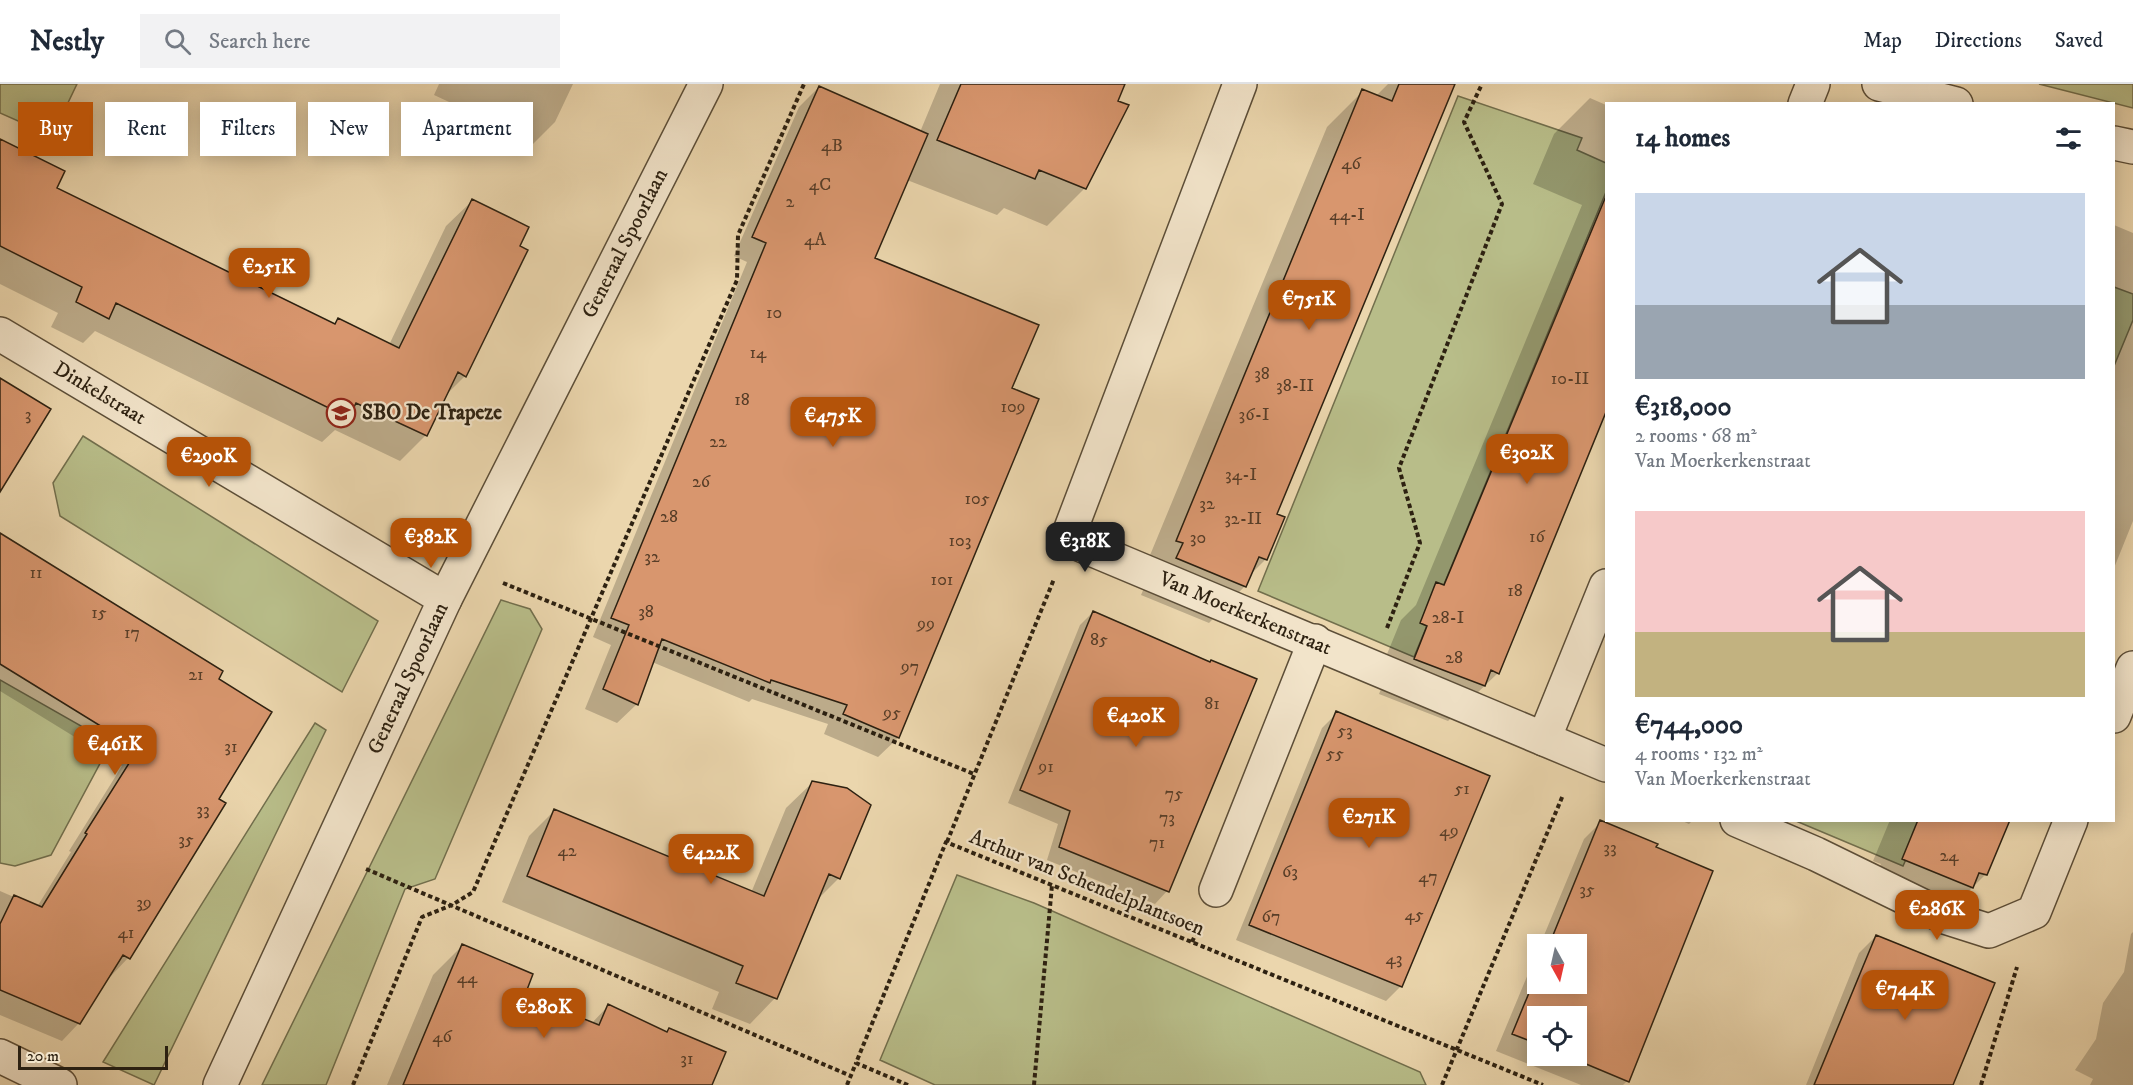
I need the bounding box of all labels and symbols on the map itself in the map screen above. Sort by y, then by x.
house number: 4B [821,135,843,157]
house number: 46 [1341,153,1361,175]
street label: Generaal Spoorlaan [576,164,674,323]
house number: 4C [809,174,831,196]
house number: 2 [786,191,795,213]
house number: 44-I [1329,204,1365,226]
house number: 4A [804,229,826,251]
pin: €251K [227,248,311,299]
pin: €751K [1267,280,1351,331]
house number: 10 [766,302,782,324]
house number: 14 [750,342,767,364]
street label: Dinkelstraat [49,356,151,431]
house number: 38 [1254,363,1270,385]
house number: 10-II [1551,368,1589,390]
house number: 38-II [1276,375,1314,397]
house number: 18 [734,389,750,411]
house number: 109 [1000,396,1026,418]
school or university icon: SBO De Trapeze [325,397,357,429]
pin: €475K [791,397,875,448]
place label: SBO De Trapeze [362,400,502,426]
house number: 3 [25,404,31,426]
house number: 36-I [1239,404,1269,426]
house number: 22 [709,431,727,453]
pin: €302K [1485,434,1569,485]
pin: €290K [167,437,251,488]
house number: 34-I [1225,464,1257,486]
house number: 26 [692,471,711,493]
house number: 105 [964,488,990,510]
house number: 32 [1199,493,1215,515]
house number: 28 [660,506,678,528]
house number: 32-II [1224,508,1262,530]
pin: €382K [389,518,473,569]
pin: €318K [1043,522,1127,573]
house number: 16 [1529,526,1546,548]
house number: 30 [1190,527,1206,549]
house number: 103 [949,530,971,552]
house number: 32 [644,546,660,568]
house number: 11 [29,562,43,584]
street label: Van Moerkerkenstraat [1154,566,1336,662]
house number: 101 [931,569,953,591]
house number: 18 [1507,580,1523,602]
street label: Generaal Spoorlaan [362,598,455,758]
house number: 38 [638,601,654,623]
house number: 15 [91,602,107,624]
house number: 28-I [1432,607,1464,629]
house number: 99 [916,613,935,635]
house number: 17 [124,622,140,644]
house number: 85 [1090,629,1108,651]
house number: 28 [1445,647,1463,669]
house number: 97 [900,656,919,678]
house number: 21 [188,664,204,686]
house number: 81 [1204,693,1220,715]
pin: €420K [1094,697,1178,748]
house number: 95 [882,702,901,724]
house number: 53 [1337,720,1353,742]
pin: €461K [73,725,157,776]
house number: 31 [224,736,238,758]
house number: 55 [1326,743,1344,765]
house number: 91 [1037,756,1054,778]
house number: 51 [1454,778,1470,800]
house number: 75 [1165,783,1183,805]
pin: €271K [1327,798,1411,849]
house number: 33 [196,799,210,821]
house number: 73 [1159,807,1175,829]
house number: 49 [1439,820,1459,842]
street label: Arthur van Schendelplantsoen [966,824,1208,942]
house number: 35 [178,829,194,851]
house number: 71 [1149,832,1165,854]
pin: €422K [669,834,753,885]
house number: 33 [1603,837,1617,859]
house number: 42 [557,840,577,862]
house number: 24 [1939,845,1959,867]
house number: 63 [1282,861,1298,883]
house number: 47 [1418,866,1438,888]
house number: 35 [1579,879,1595,901]
pin: €286K [1895,890,1979,941]
house number: 39 [136,892,152,914]
house number: 45 [1404,904,1424,926]
house number: 67 [1262,906,1280,928]
house number: 41 [118,922,134,944]
north arrow [1527,934,1587,994]
house number: 43 [1385,948,1403,970]
house number: 44 [457,967,478,989]
pin: €744K [1863,970,1947,1021]
pin: €280K [502,988,586,1039]
house number: 46 [432,1026,452,1048]
scale bar [18,1043,168,1070]
house number: 31 [680,1048,694,1070]

